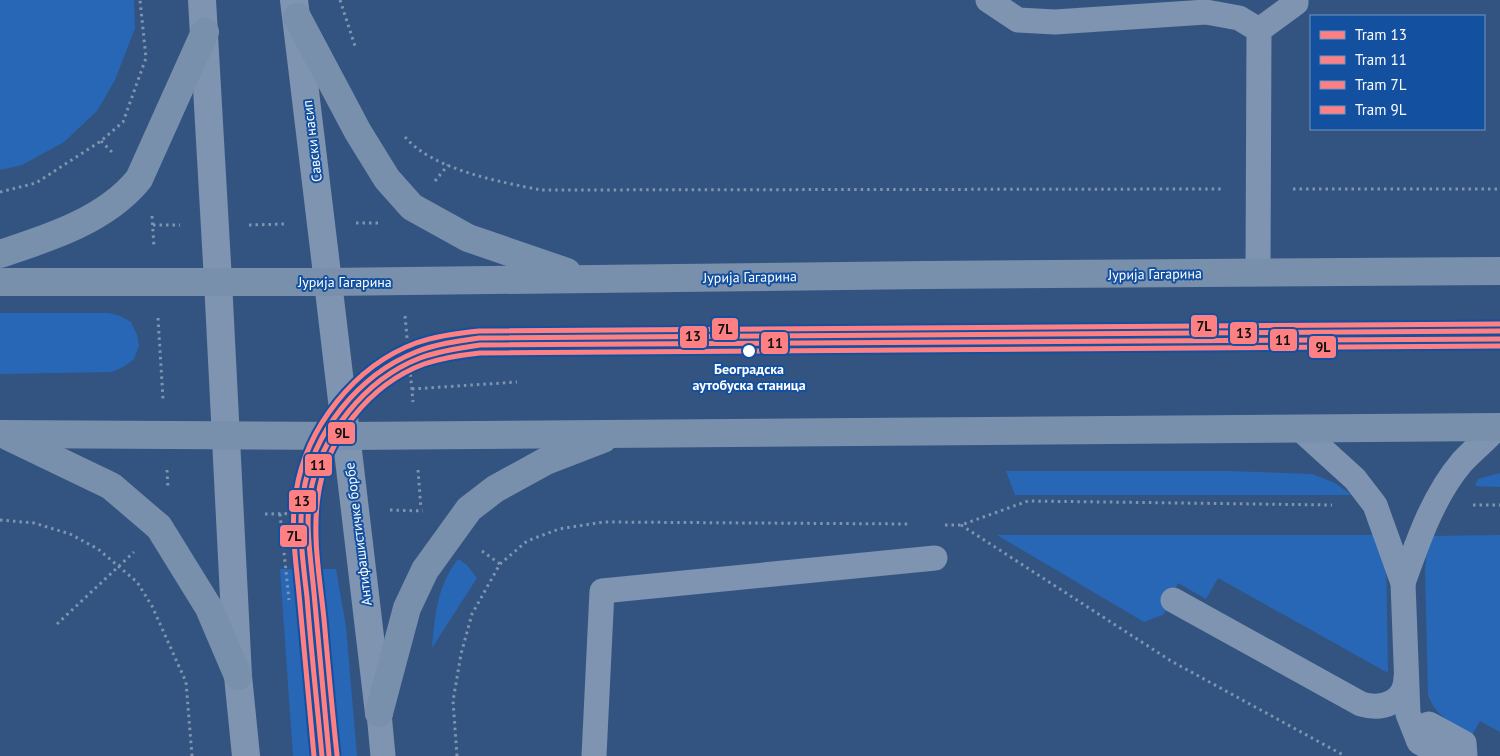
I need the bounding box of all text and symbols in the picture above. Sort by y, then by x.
legend [1310,15,1485,130]
text: Tram 13 [1355,25,1407,44]
text: Tram 11 [1355,50,1407,69]
text: Tram 7L [1355,75,1407,94]
street label: Савски насип [298,99,326,183]
text: Tram 9L [1355,100,1407,119]
street label: Јурија Гагарина [1107,264,1202,284]
street label: Јурија Гагарина [702,267,797,287]
street label: Јурија Гагарина [297,273,392,291]
line badge: 7L [1190,314,1218,338]
line badge: 7L [711,317,739,341]
text: 7L [1196,317,1212,335]
text: 7L [717,320,733,338]
line badge: 13 [1229,321,1258,345]
text: 13 [1236,324,1252,342]
line badge: 13 [679,325,708,349]
text: 13 [685,327,701,345]
line badge: 11 [1269,328,1298,352]
line badge: 11 [760,331,789,355]
text: 11 [1275,331,1291,349]
text: 11 [767,334,783,352]
line badge: 9L [1308,335,1337,359]
text: 9L [1315,338,1331,356]
marker: Београдска аутобуска станица [741,343,757,359]
place label: Београдска аутобуска станица [692,360,806,394]
line badge: 9L [327,421,356,445]
text: 9L [334,424,350,442]
line badge: 11 [304,453,333,477]
text: 11 [310,456,326,474]
street label: Антифашистичке борбе [340,461,376,607]
line badge: 13 [288,489,317,513]
text: 13 [294,492,310,510]
line badge: 7L [279,524,308,548]
text: 7L [286,527,302,545]

